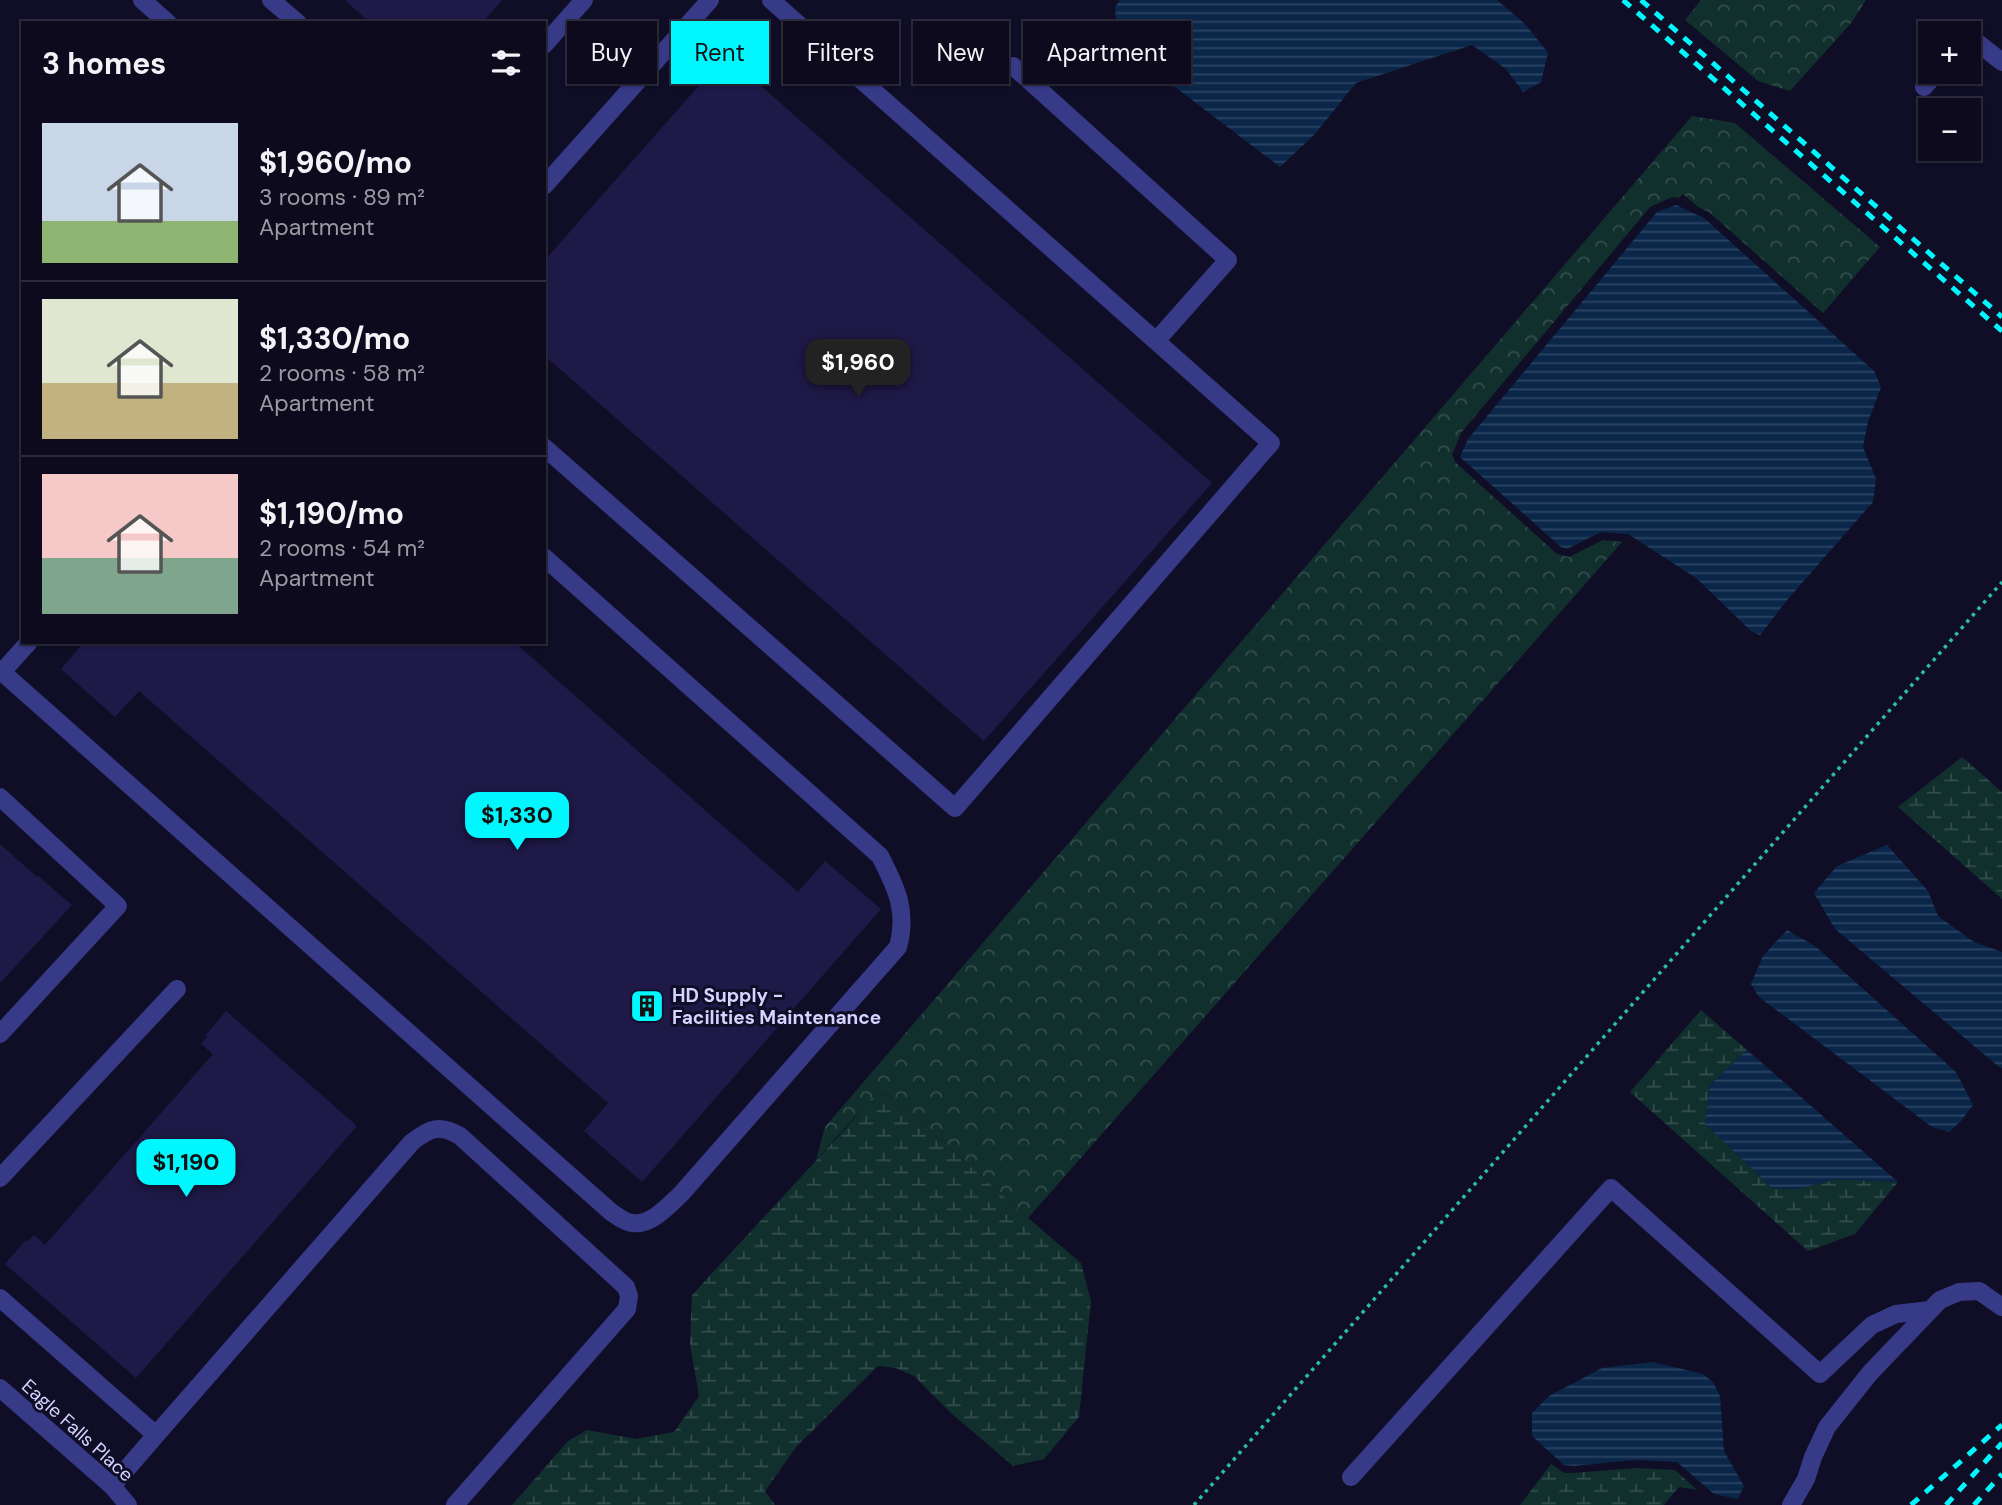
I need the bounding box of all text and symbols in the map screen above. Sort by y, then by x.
chip: Buy [567,21,657,84]
chip: Rent [671,21,769,84]
chip: Filters [783,21,899,84]
chip: New [913,21,1009,84]
chip: Apartment [1023,21,1191,84]
map controls [1918,21,1981,161]
button: + [1918,21,1981,84]
text: 3 homes [42,44,166,83]
icon: filters [487,44,525,82]
button: − [1918,98,1981,161]
text: $1,960/mo [259,143,412,182]
icon: home [98,151,182,235]
text: 3 rooms · 89 m² [259,182,425,212]
text: Apartment [259,212,374,242]
text: $1,330/mo [259,319,410,358]
icon: home [98,327,182,411]
pin: $1,960 [801,340,915,399]
text: $1,960 [821,347,895,377]
text: 2 rooms · 58 m² [259,358,425,388]
text: Apartment [259,388,374,418]
text: $1,190/mo [259,494,404,533]
icon: home [98,502,182,586]
text: 2 rooms · 54 m² [259,533,425,563]
text: Apartment [259,563,374,593]
pin: $1,330 [460,792,574,852]
text: $1,330 [481,800,553,830]
place label: HD Supply - Facilities Maintenance [672,983,881,1030]
building icon: HD Supply - Facilities Maintenance [628,987,666,1025]
pin: $1,190 [129,1140,243,1199]
text: $1,190 [152,1147,220,1177]
street label: Eagle Falls Place [17,1374,139,1487]

